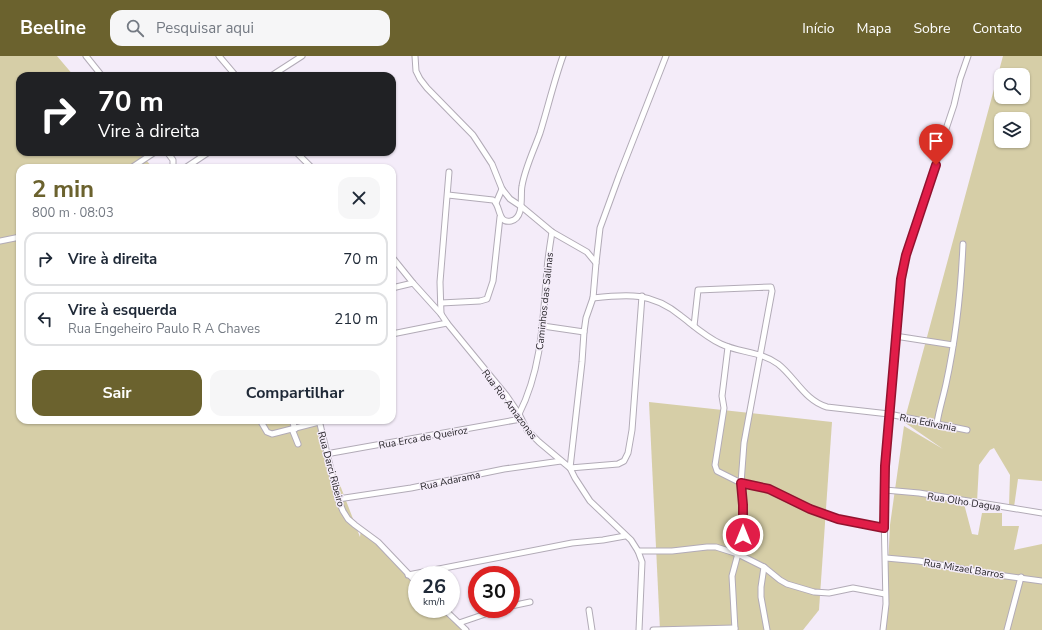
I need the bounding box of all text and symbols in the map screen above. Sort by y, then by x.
search box [110,10,390,46]
text: Beeline [20,15,86,41]
icon: search [124,17,146,39]
text: Pesquisar aqui [156,18,254,38]
text: Início [802,19,834,38]
text: Mapa [856,19,891,38]
text: Sobre [913,19,950,38]
text: Contato [972,19,1022,38]
map controls [994,68,1030,148]
button: search [994,68,1030,104]
text: 70 m [98,83,164,121]
icon: right [32,88,84,140]
button: layers [994,112,1030,148]
text: Vire à direita [98,119,200,143]
pin [919,124,953,165]
icon: arrive [925,130,947,152]
text: 2 min [32,173,94,205]
button: close [338,177,380,219]
text: 800 m · 08:03 [32,204,114,222]
icon: right [34,248,56,270]
text: Vire à direita [68,249,157,269]
text: 70 m [343,249,378,269]
street label: Caminhos das Salinas [533,251,557,351]
text: Vire à esquerda [68,300,177,320]
icon: left [34,308,56,330]
text: 210 m [334,309,378,329]
text: Rua Engeheiro Paulo R A Chaves [68,320,260,338]
street label: Rua Rio Amazonas [478,367,540,443]
button: Sair [32,370,202,416]
button: Compartilhar [210,370,380,416]
street label: Rua Edivania [898,411,957,435]
street label: Rua Erca de Queiroz [378,423,469,453]
street label: Rua Darci Ribeiro [314,430,348,509]
street label: Rua Adarama [419,468,482,494]
street label: Rua Olho Dagua [926,489,1002,515]
position arrow [722,514,764,556]
street label: Rua Mizael Barros [923,556,1005,582]
speed limit sign: 30 [468,566,520,618]
text: 26 [422,573,446,600]
text: km/h [423,595,445,609]

